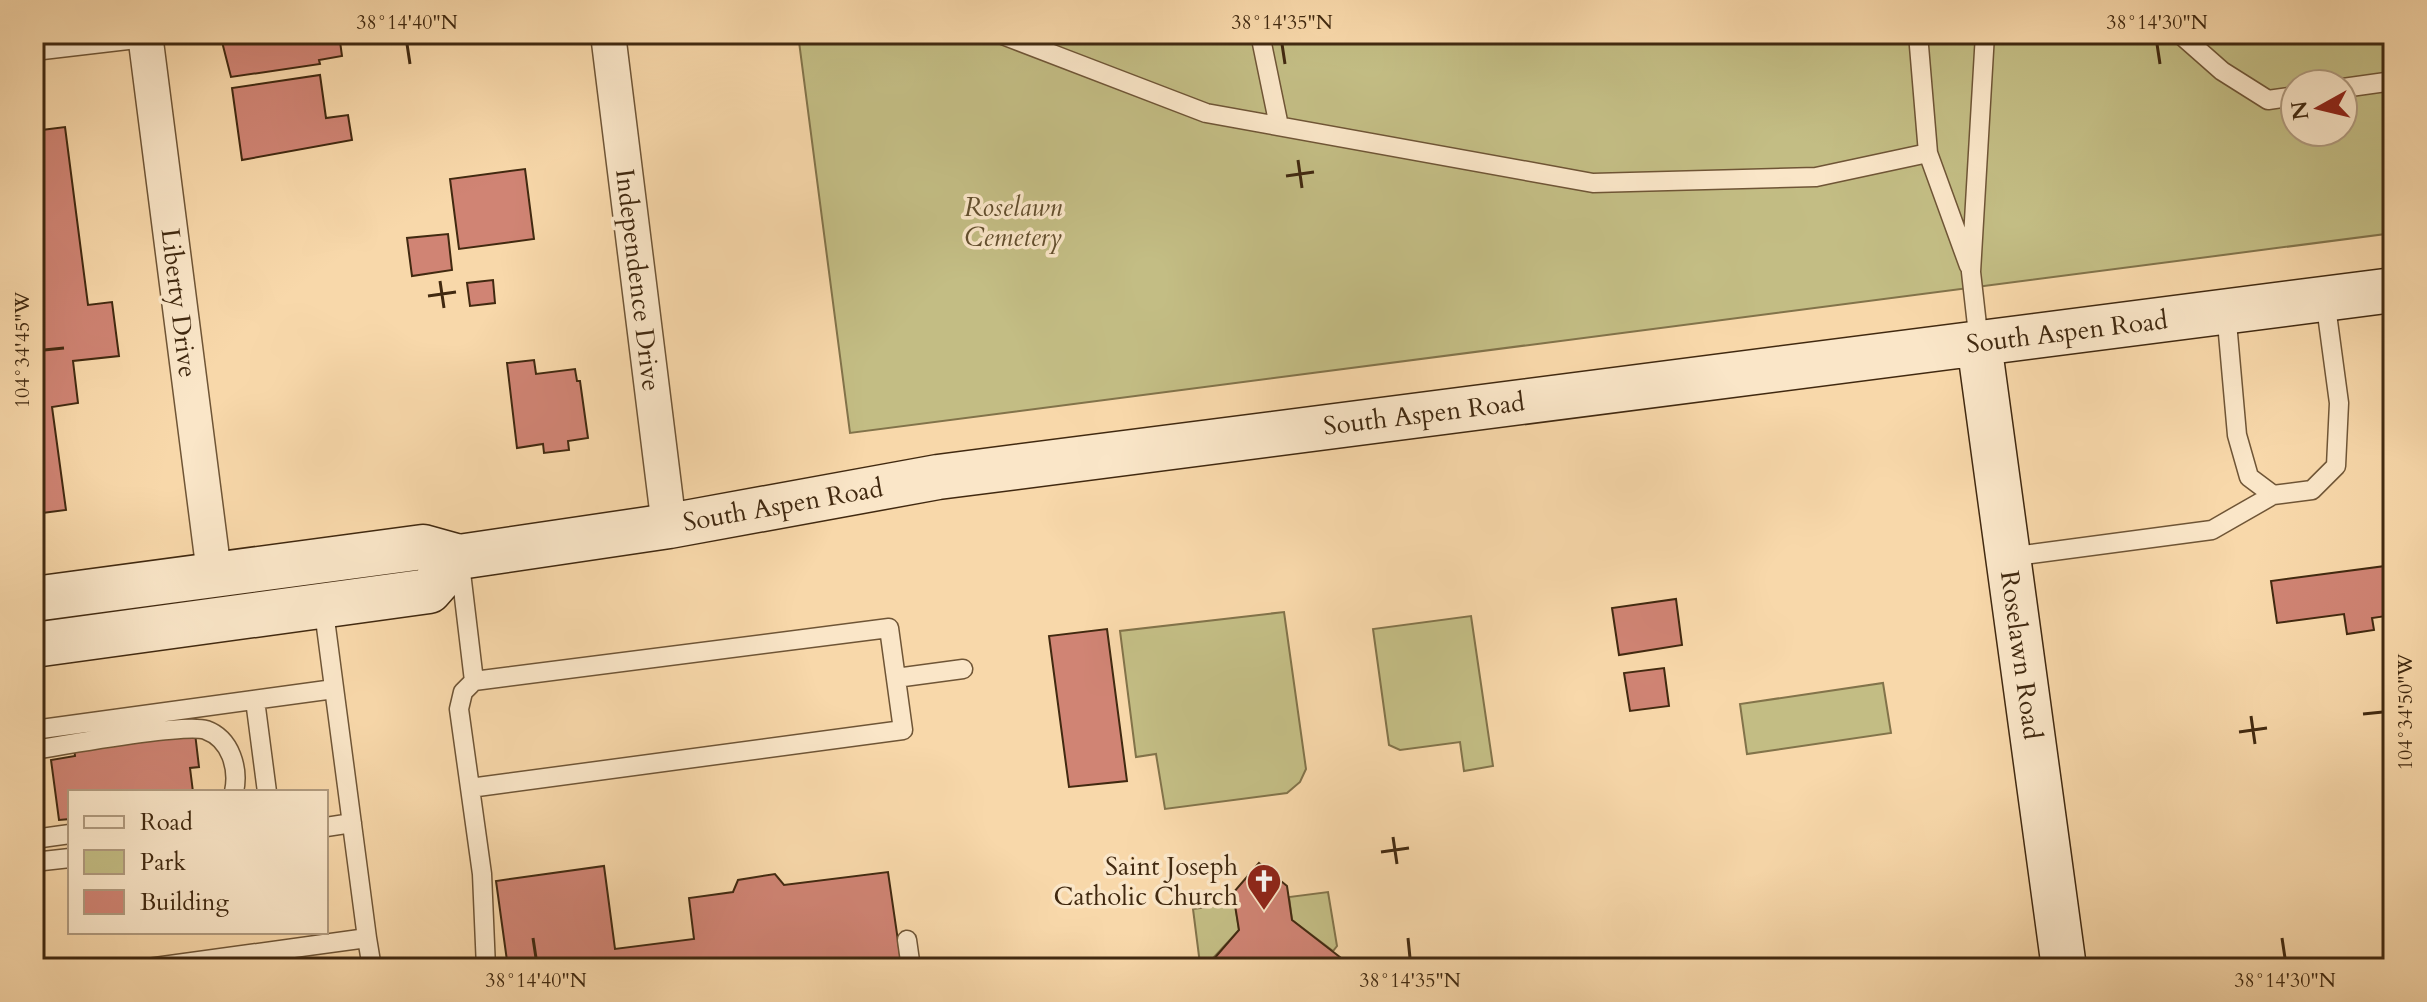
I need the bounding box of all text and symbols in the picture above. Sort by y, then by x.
text: 38°14'40"N [356,9,458,36]
text: 38°14'35"N [1231,9,1333,36]
text: 38°14'30"N [2106,9,2208,36]
north arrow [2279,68,2359,148]
text: N [2284,99,2316,122]
street label: Independence Drive [607,167,669,393]
park label: Roselawn Cemetery [964,190,1062,255]
street label: Liberty Drive [152,226,206,380]
text: 104°34'45"W [9,291,36,408]
street label: South Aspen Road [1964,302,2170,362]
street label: South Aspen Road [1321,384,1527,444]
street label: South Aspen Road [680,470,886,540]
street label: Roselawn Road [1992,568,2050,742]
text: 104°34'50"W [2392,653,2419,770]
legend [68,790,328,934]
text: Road [140,806,193,839]
text: Park [140,846,186,879]
place label: Saint Joseph Catholic Church [1054,849,1238,914]
church icon: Saint Joseph Catholic Church [1245,862,1283,912]
text: Building [140,886,230,919]
text: 38°14'40"N [485,967,587,994]
text: 38°14'35"N [1359,967,1461,994]
text: 38°14'30"N [2234,967,2336,994]

